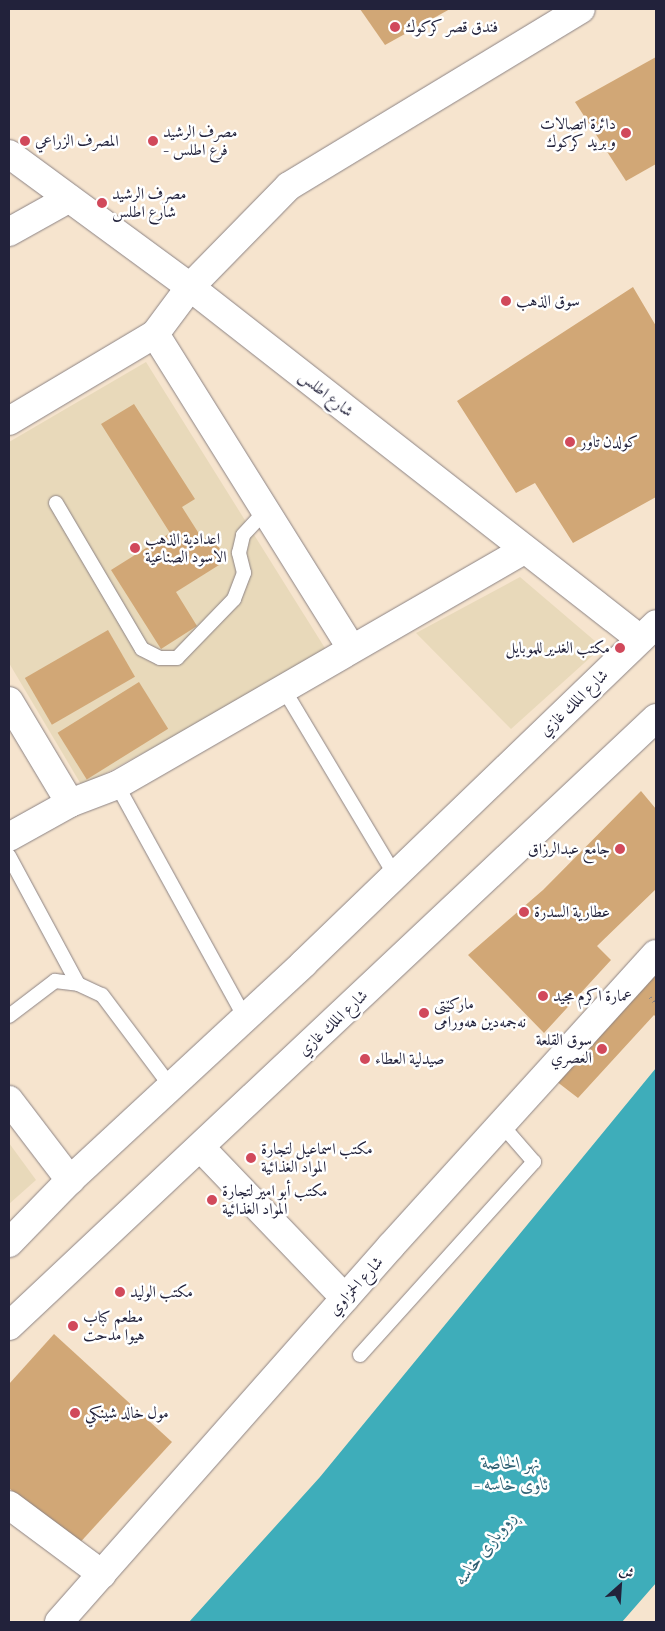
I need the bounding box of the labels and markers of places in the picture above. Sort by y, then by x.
place label: فندق قصر كركوك [405,17,498,37]
marker: فندق قصر كركوك [389,21,401,33]
place label: دائرة اتصالات و بريد كركوك [540,114,616,152]
place label: مصرف الرشيد - فرع اطلس [163,122,237,160]
marker: دائرة اتصالات و بريد كركوك [620,127,632,139]
place label: المصرف الزراعي [35,131,119,151]
marker: المصرف الزراعي [19,135,31,147]
marker: مصرف الرشيد - فرع اطلس [147,135,159,147]
place label: مصرف الرشيد شارع اطلس [112,184,186,222]
marker: مصرف الرشيد شارع اطلس [96,197,108,209]
place label: سوق الذهب [516,291,580,311]
marker: سوق الذهب [500,295,512,307]
place label: کولدن تاور [580,432,638,452]
marker: کولدن تاور [564,436,576,448]
place label: اعدادية الذهب الاسود الصناعية [145,529,227,567]
marker: اعدادية الذهب الاسود الصناعية [129,542,141,554]
place label: مكتب الغدير للموبايل [505,638,610,658]
marker: مكتب الغدير للموبايل [614,642,626,654]
place label: جامع عبدالرزاق [528,839,610,859]
marker: جامع عبدالرزاق [614,843,626,855]
place label: عطارية السدرة [534,902,610,922]
marker: عطارية السدرة [518,906,530,918]
place label: عمارة اكرم مجيد [553,986,632,1006]
marker: عمارة اكرم مجيد [537,990,549,1002]
place label: مارکێتی نەجمەدین هەورامی [434,994,526,1032]
marker: مارکێتی نەجمەدین هەورامی [418,1007,430,1019]
place label: سوق القلعة العصري [536,1030,592,1068]
marker: سوق القلعة العصري [596,1043,608,1055]
place label: صيدلية العطاء [375,1049,444,1069]
marker: صيدلية العطاء [359,1053,371,1065]
place label: مكتب اسماعيل لتجارة المواد الغذائية [261,1139,373,1177]
marker: مكتب اسماعيل لتجارة المواد الغذائية [245,1152,257,1164]
place label: مكتب أبو امير لتجارة المواد الغذائية [222,1181,328,1219]
marker: مكتب أبو امير لتجارة المواد الغذائية [206,1194,218,1206]
place label: مكتب الوليد [130,1282,193,1302]
marker: مكتب الوليد [114,1286,126,1298]
place label: مطعم كباب هيوا مدحت [83,1307,145,1345]
marker: مطعم كباب هيوا مدحت [67,1320,79,1332]
place label: مول خالد شينكي [85,1403,169,1423]
marker: مول خالد شينكي [69,1407,81,1419]

